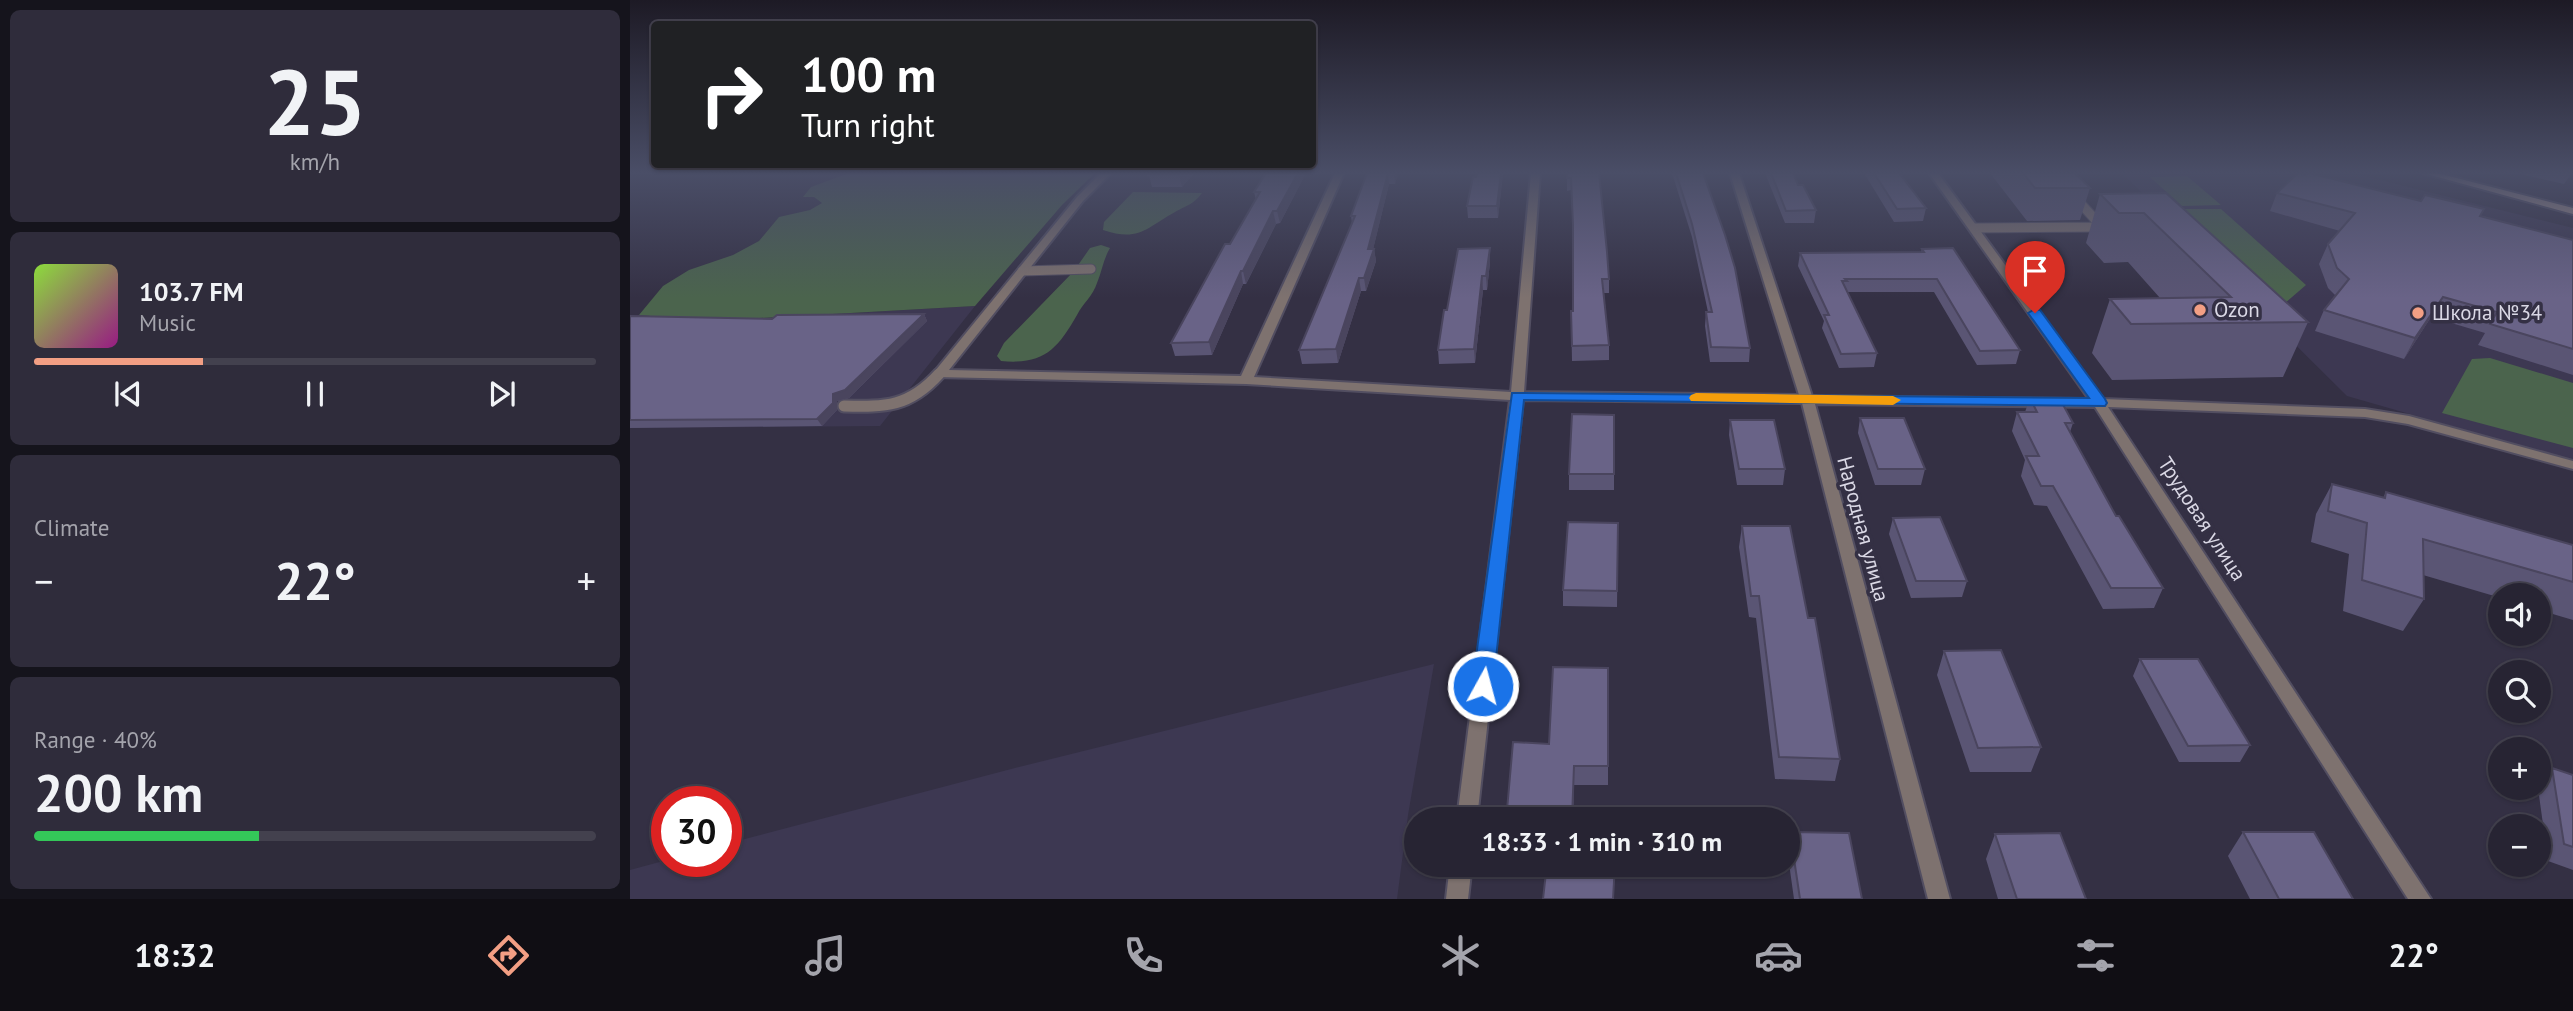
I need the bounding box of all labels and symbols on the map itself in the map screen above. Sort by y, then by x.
pin [2005,241,2065,313]
place label: Ozon [2214,296,2260,323]
place label: Школа №34 [2432,299,2542,326]
marker: Ozon [2192,302,2208,318]
marker: Школа №34 [2410,305,2426,321]
street label: Трудовая улица [2152,452,2253,586]
street label: Народная улица [1831,453,1896,604]
position arrow [1446,649,1520,723]
speed limit sign: 30 [651,786,742,877]

